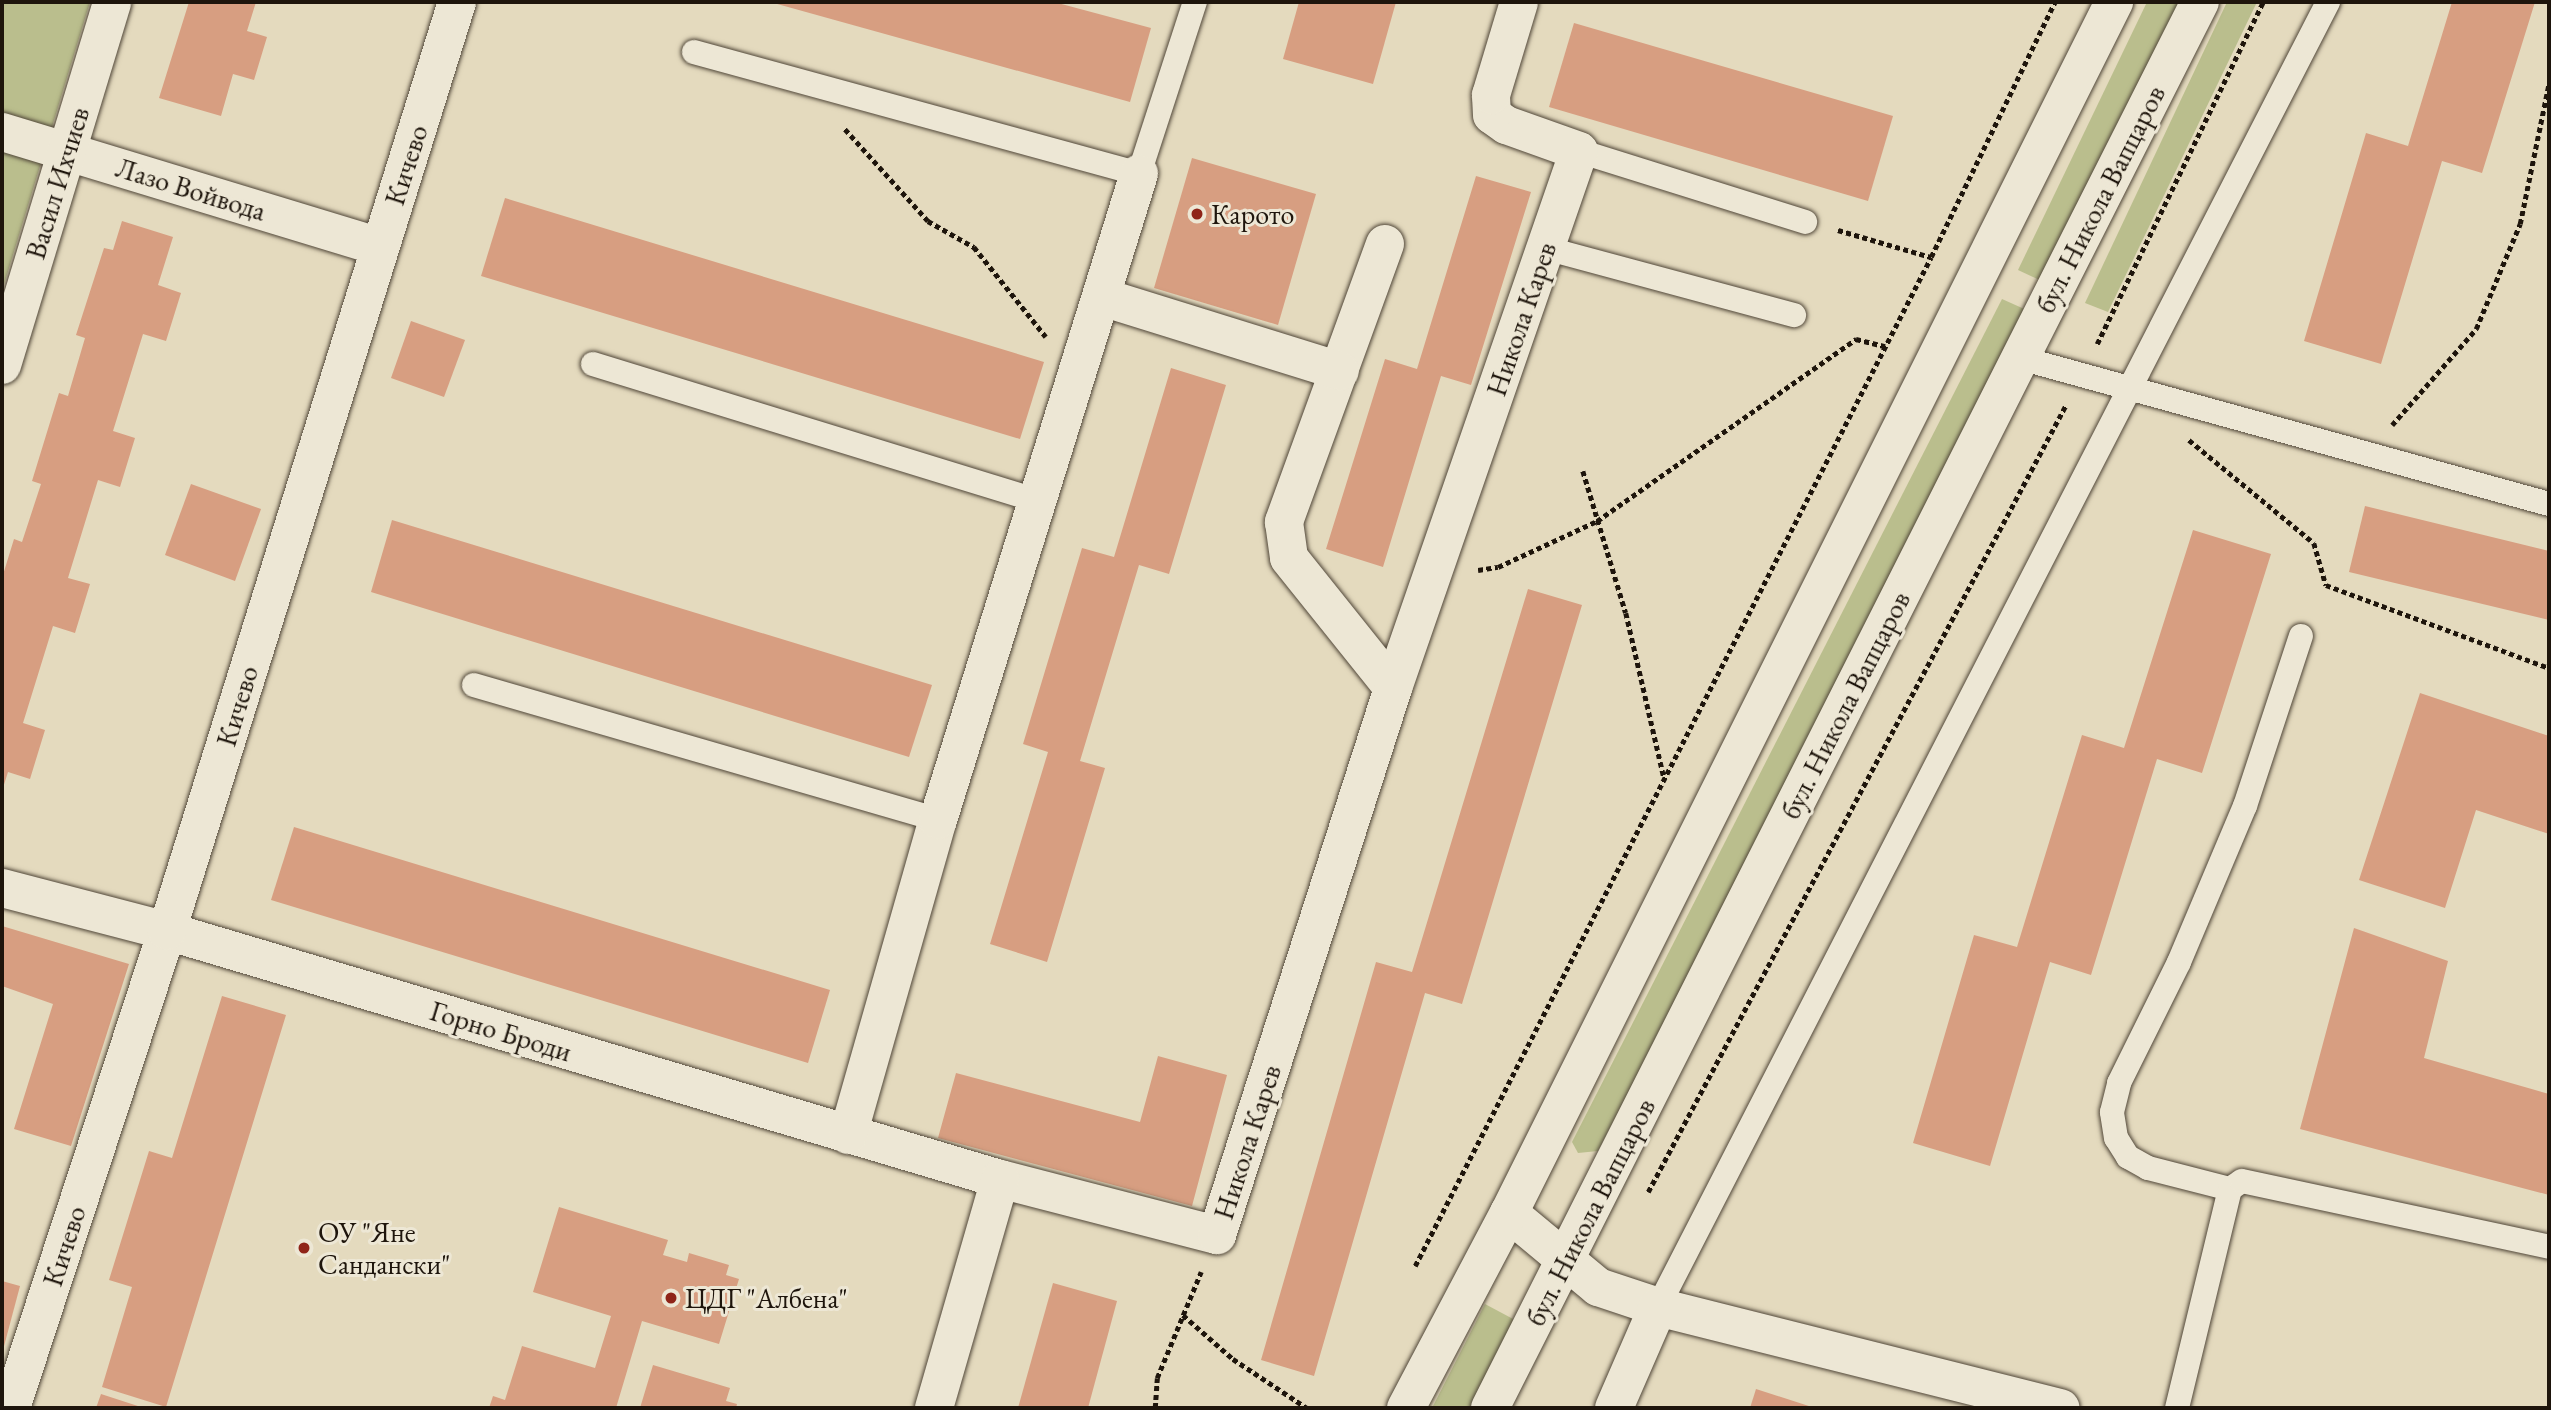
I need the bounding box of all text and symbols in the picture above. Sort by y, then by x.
street label: бул. Никола Вапцаров [2028,80,2172,318]
street label: Васил Ихчиев [18,103,96,263]
street label: Кичево [377,121,435,209]
street label: Лазо Войвода [112,150,270,228]
place label: Карото [1211,197,1294,231]
marker: Карото [1189,206,1205,222]
street label: Никола Карев [1479,238,1563,400]
street label: бул. Никола Вапцаров [1773,586,1917,824]
street label: Кичево [209,662,265,750]
street label: Горно Броди [426,994,576,1068]
street label: Никола Карев [1206,1060,1288,1224]
street label: бул. Никола Вапцаров [1518,1093,1662,1331]
street label: Кичево [35,1202,93,1290]
place label: ОУ "Яне Сандански" [318,1215,451,1281]
marker: ОУ "Яне Сандански" [296,1240,312,1256]
place label: ЦДГ "Албена" [685,1281,848,1315]
marker: ЦДГ "Албена" [663,1290,679,1306]

